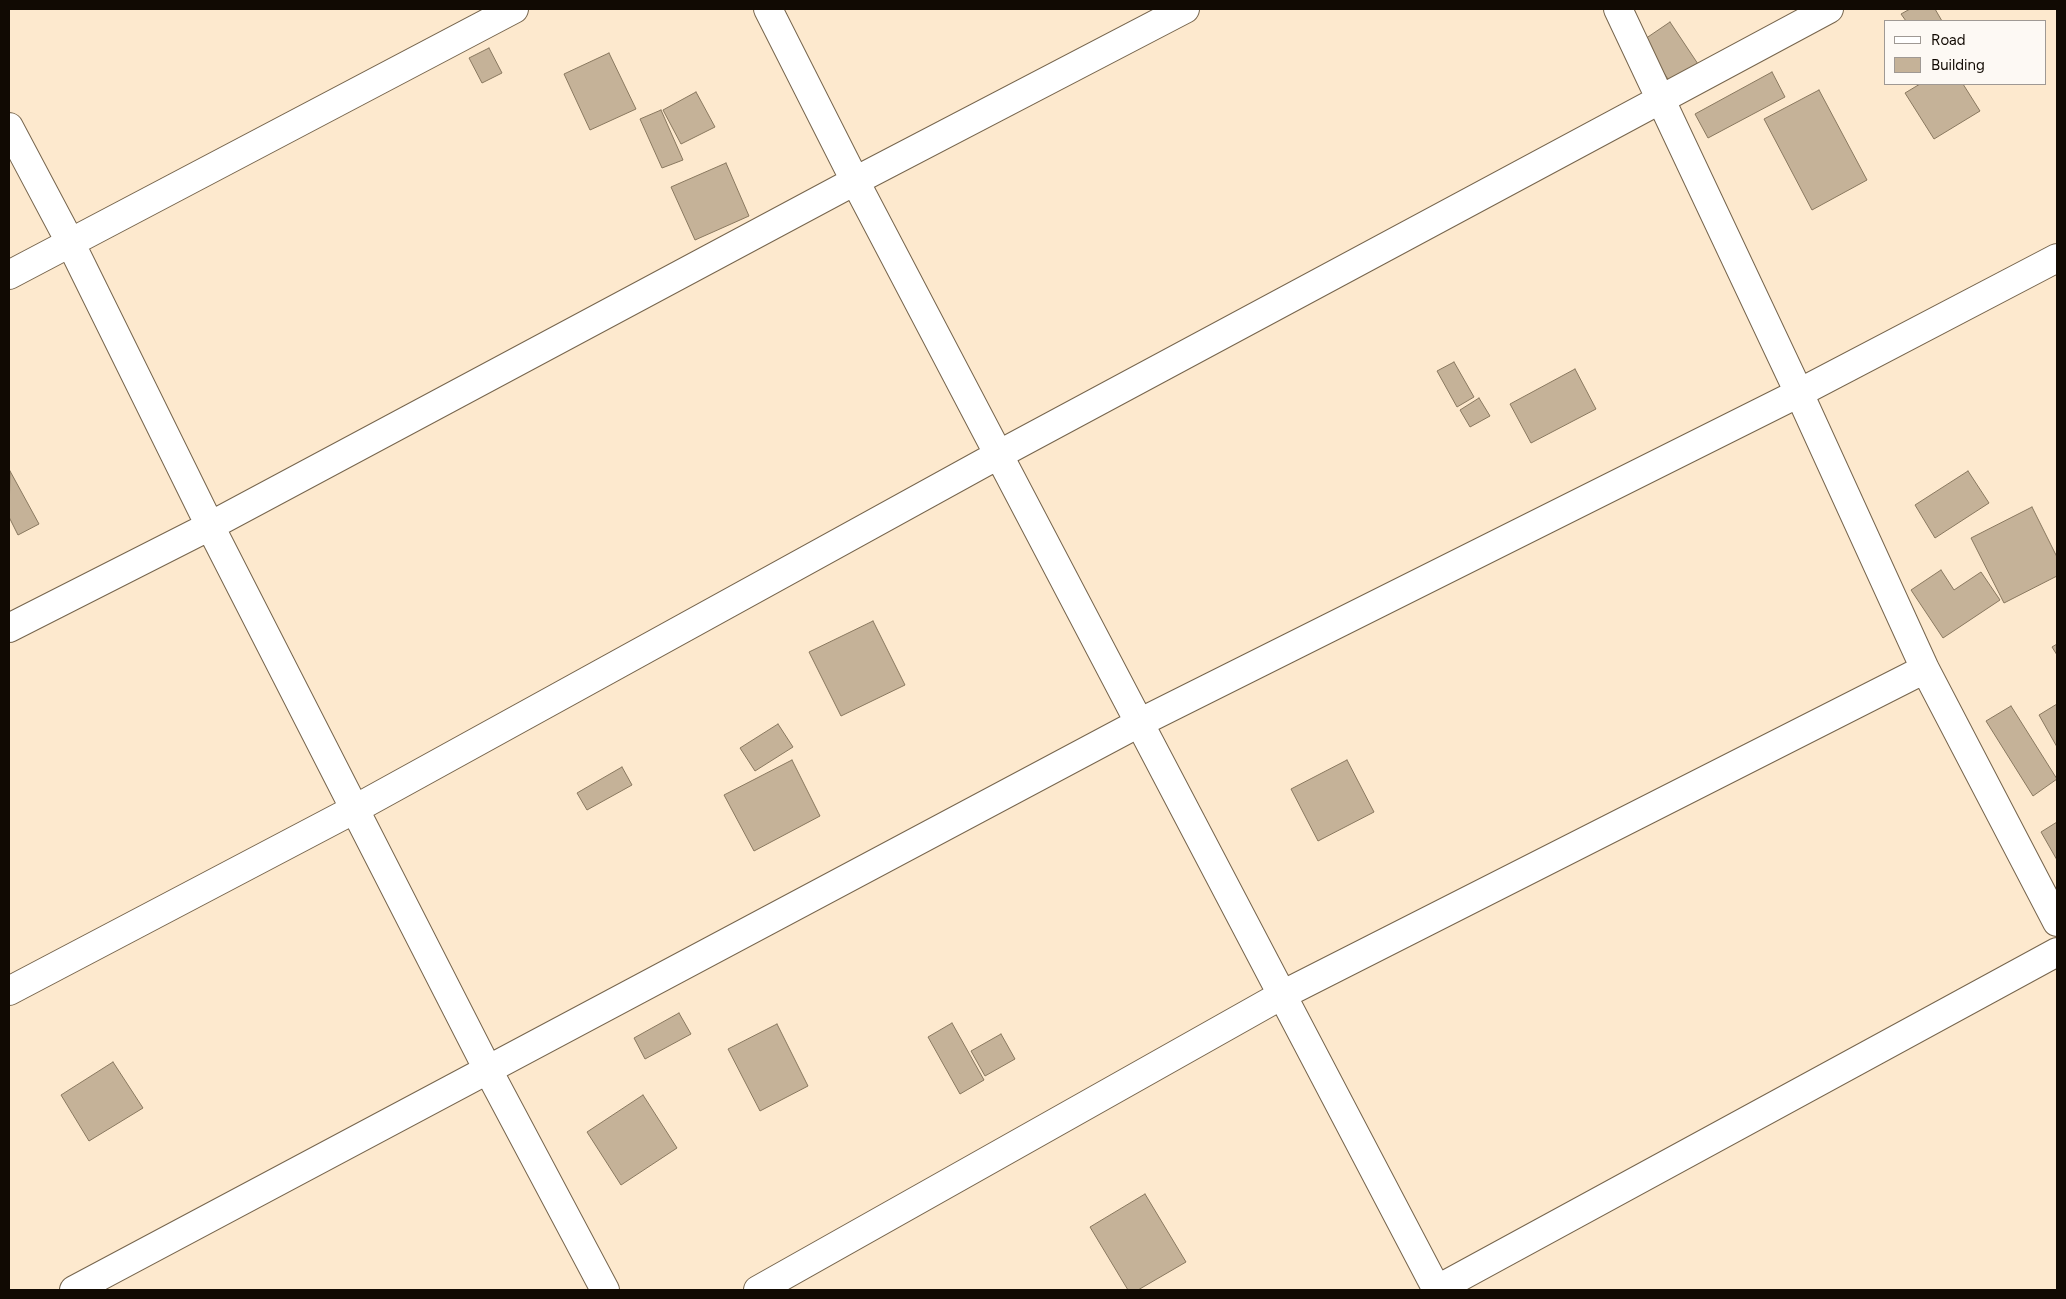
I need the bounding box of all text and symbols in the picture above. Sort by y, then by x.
legend [1884,20,2046,85]
text: Road [1931,31,1966,49]
text: Building [1931,56,1985,74]

